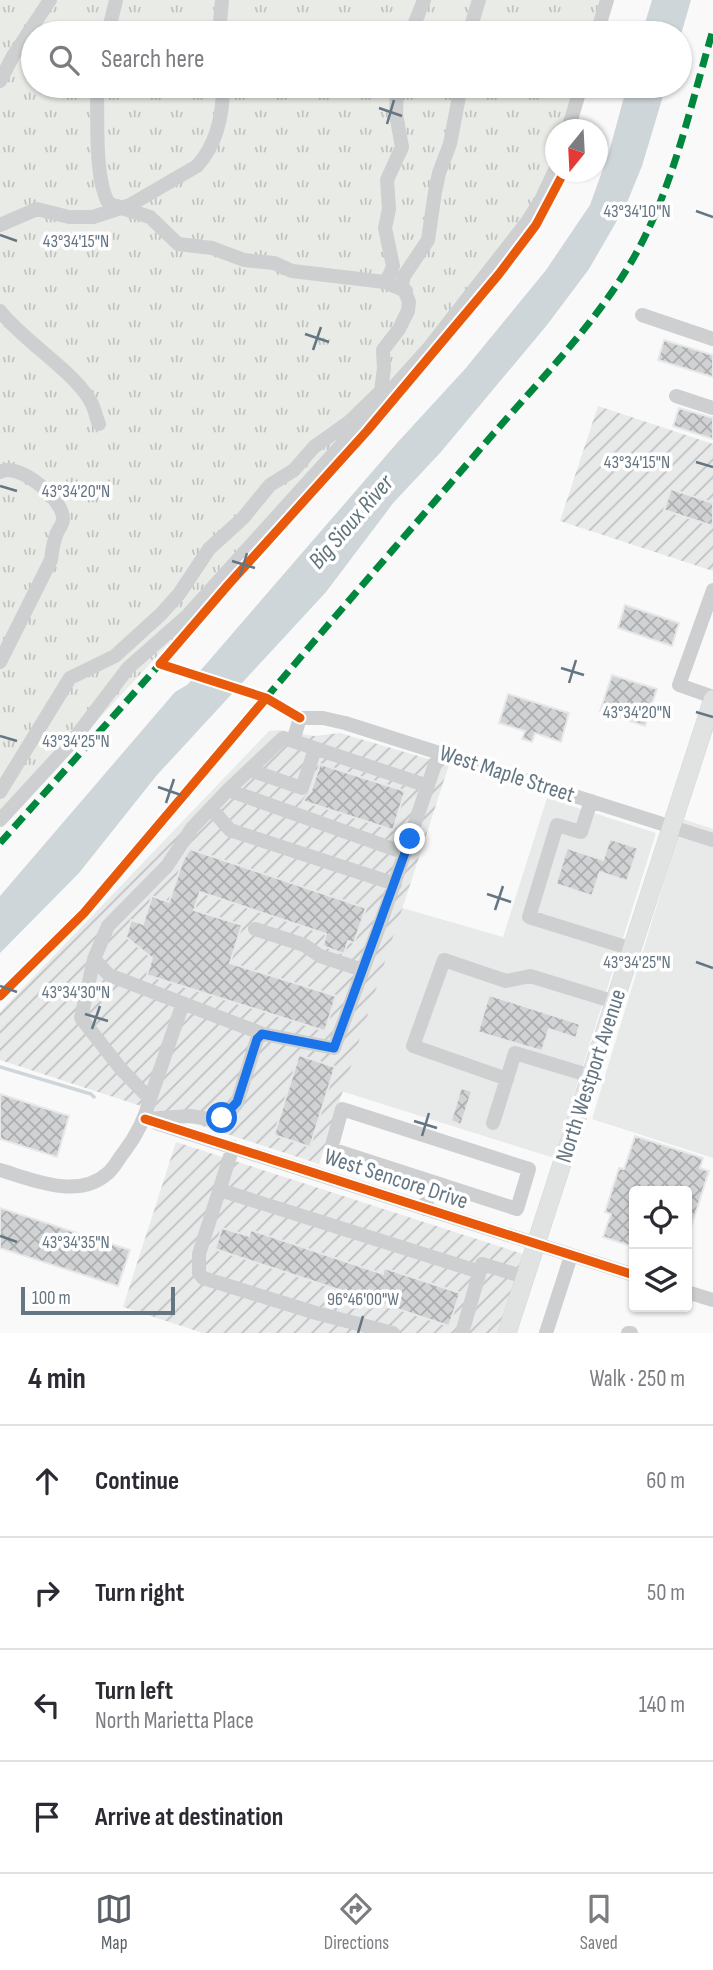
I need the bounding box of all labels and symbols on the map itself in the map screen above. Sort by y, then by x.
north arrow [545,119,608,182]
text: 43°34'10"N [603,201,671,222]
text: 43°34'15"N [43,231,109,252]
text: 43°34'15"N [604,452,670,473]
water label: Big Sioux River [302,468,401,575]
text: 43°34'20"N [42,481,110,502]
text: 43°34'20"N [603,702,671,723]
text: 43°34'25"N [42,731,110,752]
street label: West Maple Street [436,739,578,809]
route end [394,823,425,854]
text: 43°34'25"N [603,952,671,973]
text: 43°34'30"N [42,982,110,1003]
street label: North Westport Avenue [550,986,632,1166]
route start [206,1102,237,1133]
street label: West Sencore Drive [321,1143,471,1215]
text: 43°34'35"N [42,1232,110,1253]
scale bar [21,1284,175,1316]
text: 96°46'00"W [327,1289,399,1310]

